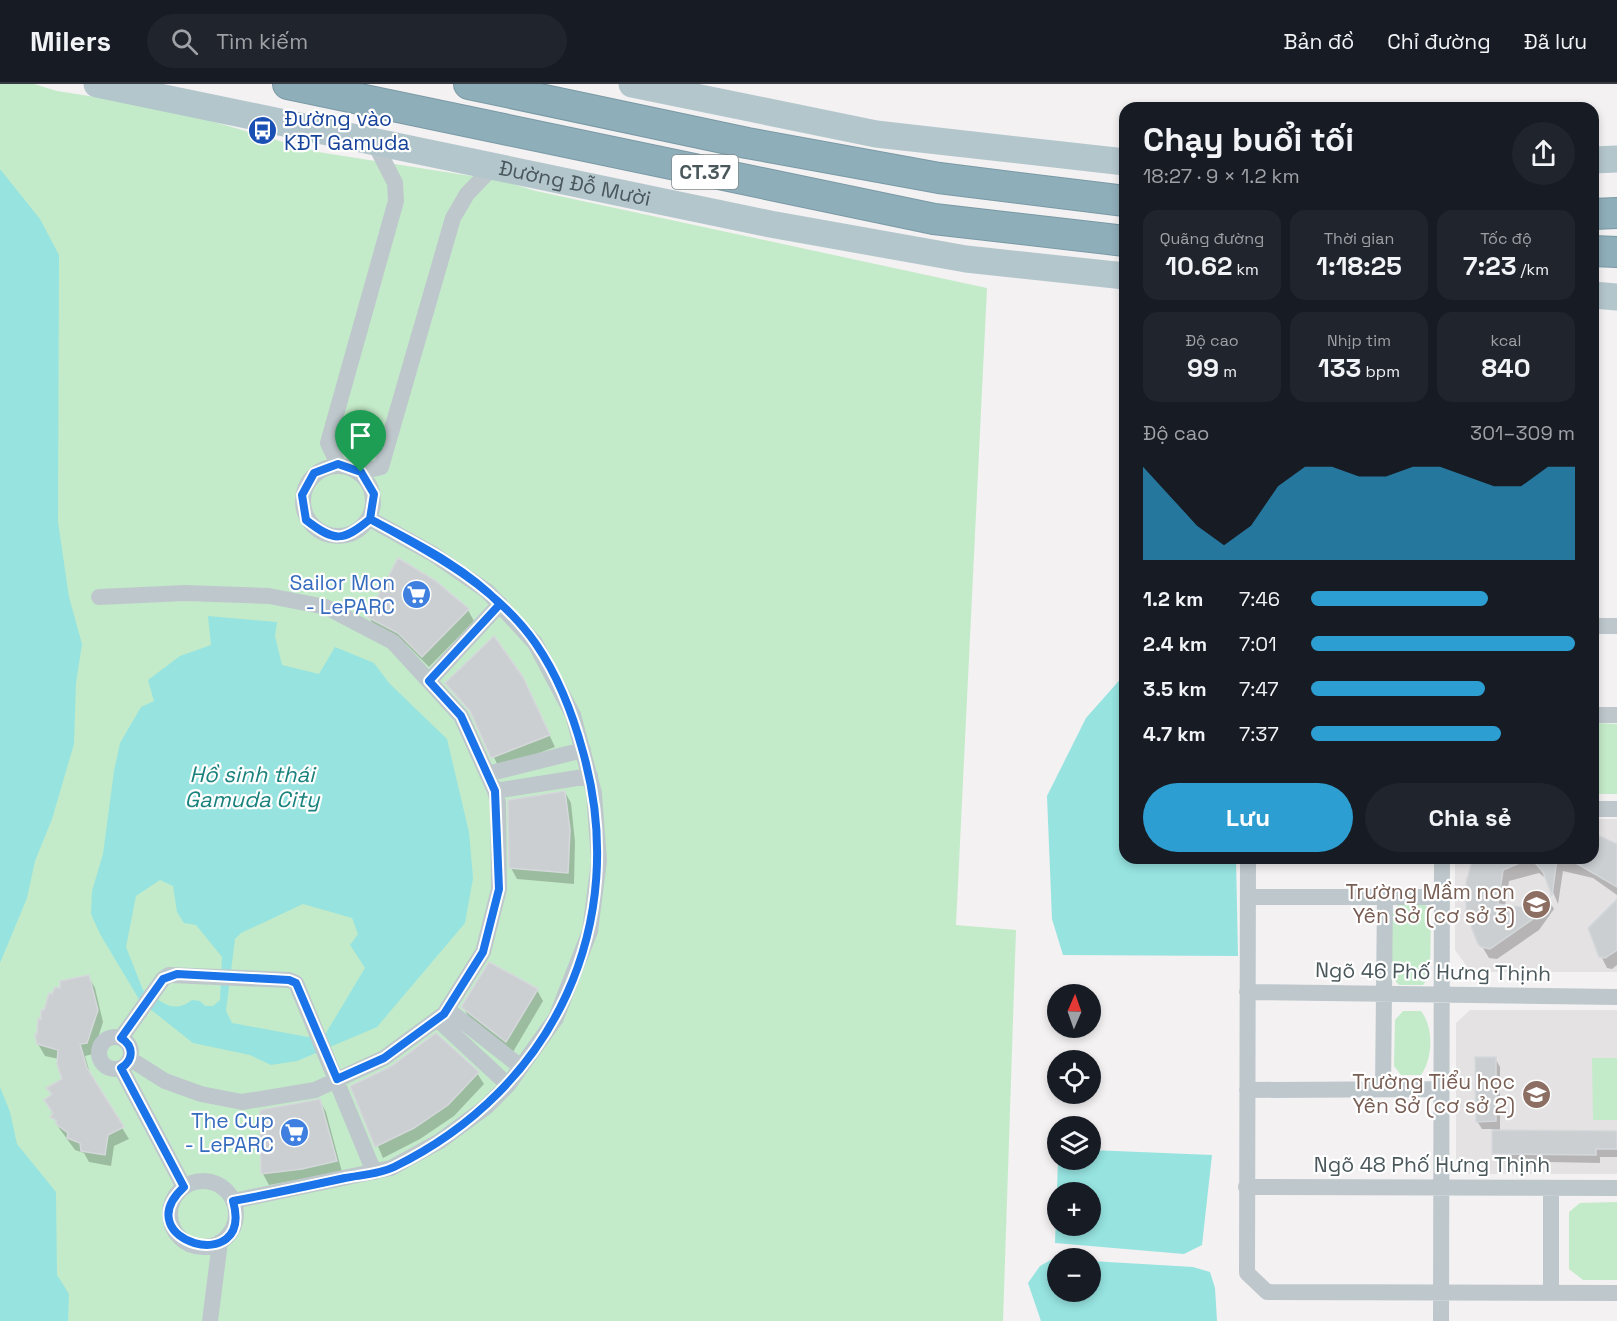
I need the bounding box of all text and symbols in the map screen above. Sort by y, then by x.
search box [147,14,567,68]
text: Milers [30,23,111,59]
icon: search [168,25,201,58]
text: Tìm kiếm [216,27,308,55]
text: Bản đồ [1284,28,1354,55]
text: Chỉ đường [1387,28,1491,55]
text: Đã lưu [1524,28,1587,55]
place label: Đường vào KĐT Gamuda [284,105,410,156]
bus stop icon: Đường vào KĐT Gamuda [247,115,279,147]
text: Chạy buổi tối [1143,119,1354,161]
button: share [1512,122,1575,185]
street label: Đường Đỗ Mười [496,154,653,212]
road number: CT.37 [672,155,738,189]
text: 18:27 · 9 × 1.2 km [1143,163,1300,189]
text: Quãng đường [1160,228,1264,249]
text: Thời gian [1324,228,1394,249]
text: Tốc độ [1480,228,1532,249]
text: 10.62 [1165,249,1232,283]
text: 1:18:25 [1316,249,1402,283]
text: 7:23 [1463,249,1517,283]
text: km [1232,259,1259,280]
text: /km [1517,259,1549,280]
text: Độ cao [1185,330,1239,351]
text: Nhịp tim [1327,330,1391,351]
text: kcal [1491,330,1521,351]
text: 99 [1187,351,1219,385]
text: 133 [1318,351,1361,385]
text: 840 [1482,351,1530,385]
text: m [1219,361,1237,382]
text: bpm [1361,361,1400,382]
pin [335,410,386,472]
icon: arrive [344,419,377,452]
text: Độ cao [1143,420,1209,446]
text: 301–309 m [1470,420,1575,446]
place label: Sailor Mon - LePARC [289,569,395,620]
supermarket icon: Sailor Mon - LePARC [400,579,432,611]
text: 1.2 km [1143,586,1203,612]
text: 7:46 [1239,586,1280,612]
text: 2.4 km [1143,631,1207,657]
text: 7:01 [1239,631,1277,657]
text: 3.5 km [1143,676,1207,702]
text: 7:47 [1239,676,1278,702]
text: 4.7 km [1143,721,1206,747]
text: 7:37 [1239,721,1279,747]
water label: Hồ sinh thái Gamuda City [185,760,321,813]
button: Lưu [1143,783,1353,852]
button: Chia sẻ [1365,783,1575,852]
place label: Trường Mầm non Yên Sở (cơ sở 3) [1346,878,1515,929]
school or university icon: Trường Mầm non Yên Sở (cơ sở 3) [1520,888,1552,920]
street label: Ngõ 46 Phố Hưng Thịnh [1315,956,1551,987]
north arrow [1047,984,1101,1038]
map controls [1047,984,1101,1302]
button: locate [1047,1050,1101,1104]
place label: Trường Tiểu học Yên Sở (cơ sở 2) [1352,1068,1515,1119]
school or university icon: Trường Tiểu học Yên Sở (cơ sở 2) [1520,1078,1552,1110]
place label: The Cup - LePARC [184,1107,274,1158]
button: layers [1047,1116,1101,1170]
supermarket icon: The Cup - LePARC [279,1117,311,1149]
street label: Ngõ 48 Phố Hưng Thịnh [1314,1151,1550,1178]
button: + [1047,1182,1101,1236]
button: − [1047,1248,1101,1302]

